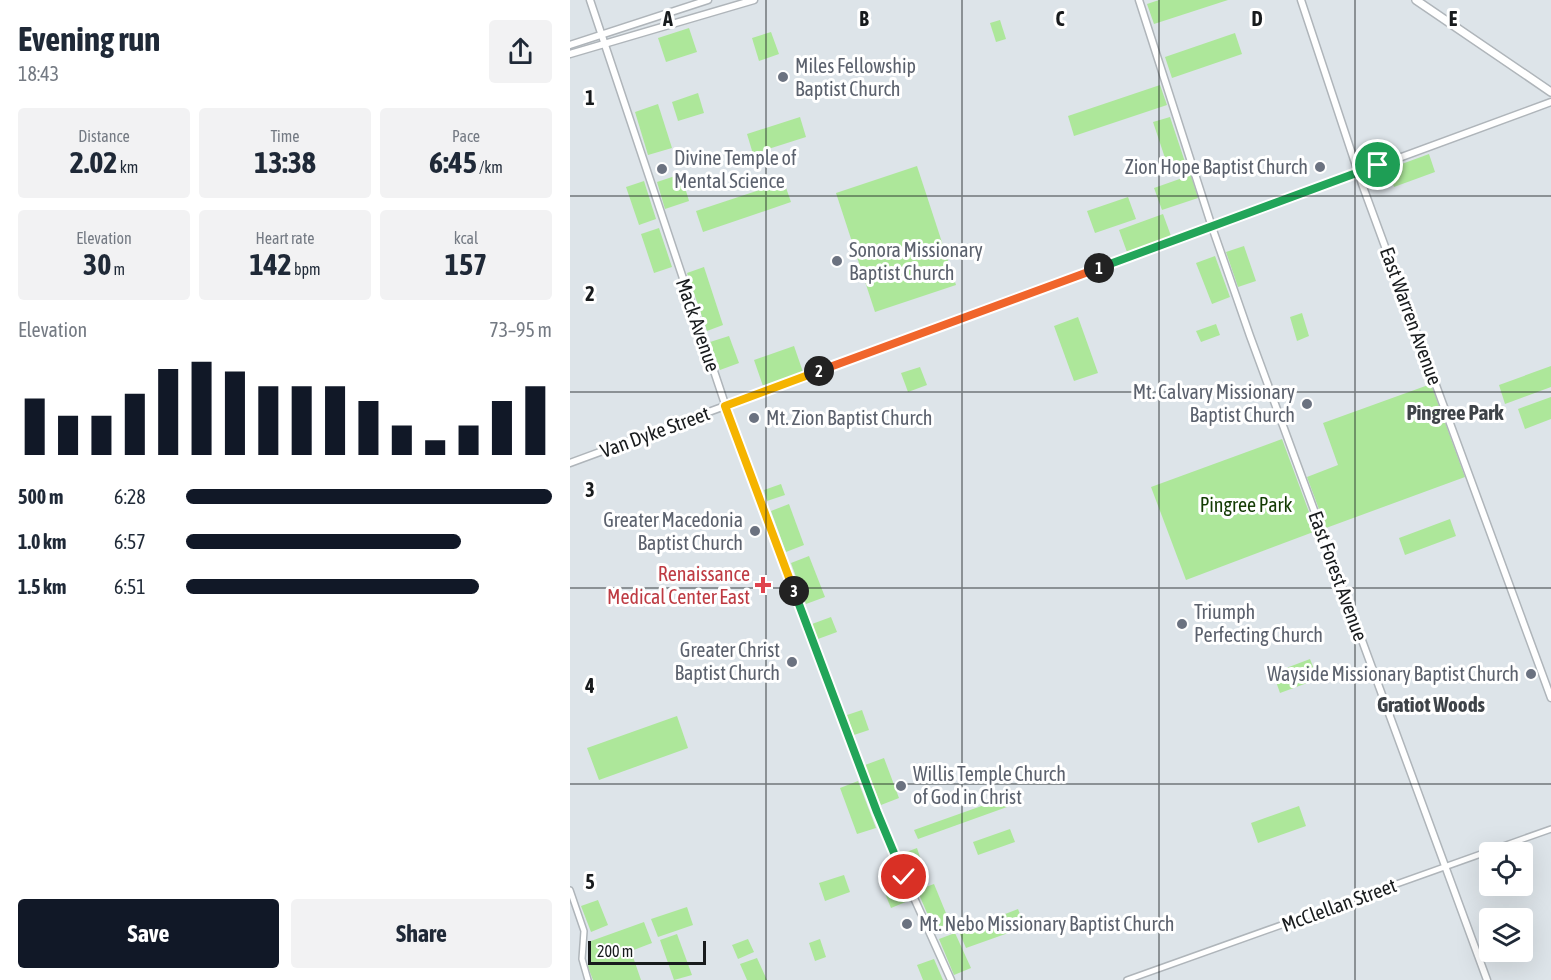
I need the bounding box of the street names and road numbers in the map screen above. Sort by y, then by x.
street label: East Warren Avenue [1376,244,1447,388]
street label: Mack Avenue [672,275,725,374]
street label: Van Dyke Street [597,401,713,462]
street label: East Forest Avenue [1304,508,1373,644]
street label: McClellan Street [1278,873,1399,936]

